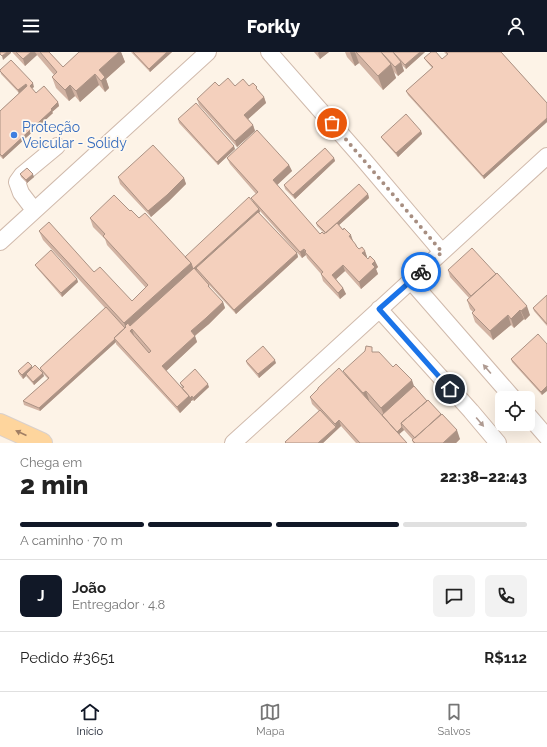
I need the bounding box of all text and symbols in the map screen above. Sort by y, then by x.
icon: menu [20,15,42,37]
icon: person [505,15,527,37]
text: Forkly [247,16,300,37]
pin [315,106,349,140]
icon: bag [321,112,343,134]
place label: Proteção Veicular - Solidy [22,119,127,151]
marker: Proteção Veicular - Solidy [9,130,19,140]
courier [401,252,441,292]
icon: bike [410,261,432,283]
one-way arrow [483,364,492,373]
pin [433,372,467,406]
icon: home [439,378,461,400]
map controls [495,391,535,431]
button: locate [495,391,535,431]
one-way arrow [475,417,484,427]
one-way arrow [16,430,27,436]
text: Chega em [20,455,82,470]
text: 22:38–22:43 [440,468,527,486]
text: 2 min [20,470,88,500]
text: A caminho · 70 m [20,533,123,548]
button: chat [433,575,475,617]
button: phone [485,575,527,617]
text: João [72,579,106,597]
text: J [37,587,45,605]
text: Entregador · 4.8 [72,597,165,612]
text: Pedido #3651 [20,649,115,667]
text: R$112 [484,649,527,667]
tab: Início [77,701,103,738]
tab: Mapa [256,701,284,738]
tab: Salvos [437,701,470,738]

